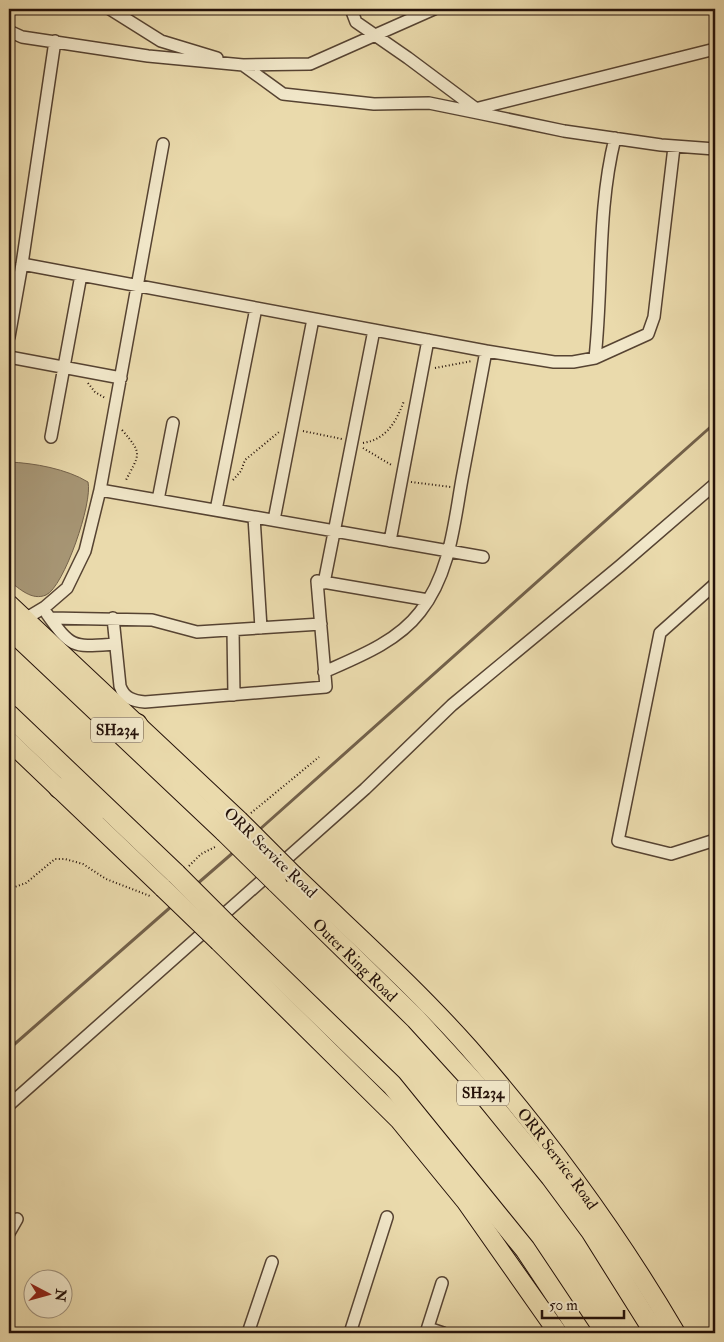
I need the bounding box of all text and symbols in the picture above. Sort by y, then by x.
road number: SH234 [91,718,143,742]
street label: ORR Service Road [220,803,321,902]
street label: Outer Ring Road [308,914,401,1006]
road number: SH234 [457,1080,509,1106]
street label: ORR Service Road [513,1104,602,1214]
north arrow [22,1270,72,1320]
text: N [51,1287,70,1303]
scale bar [542,1287,624,1319]
text: 50 m [549,1296,578,1315]

